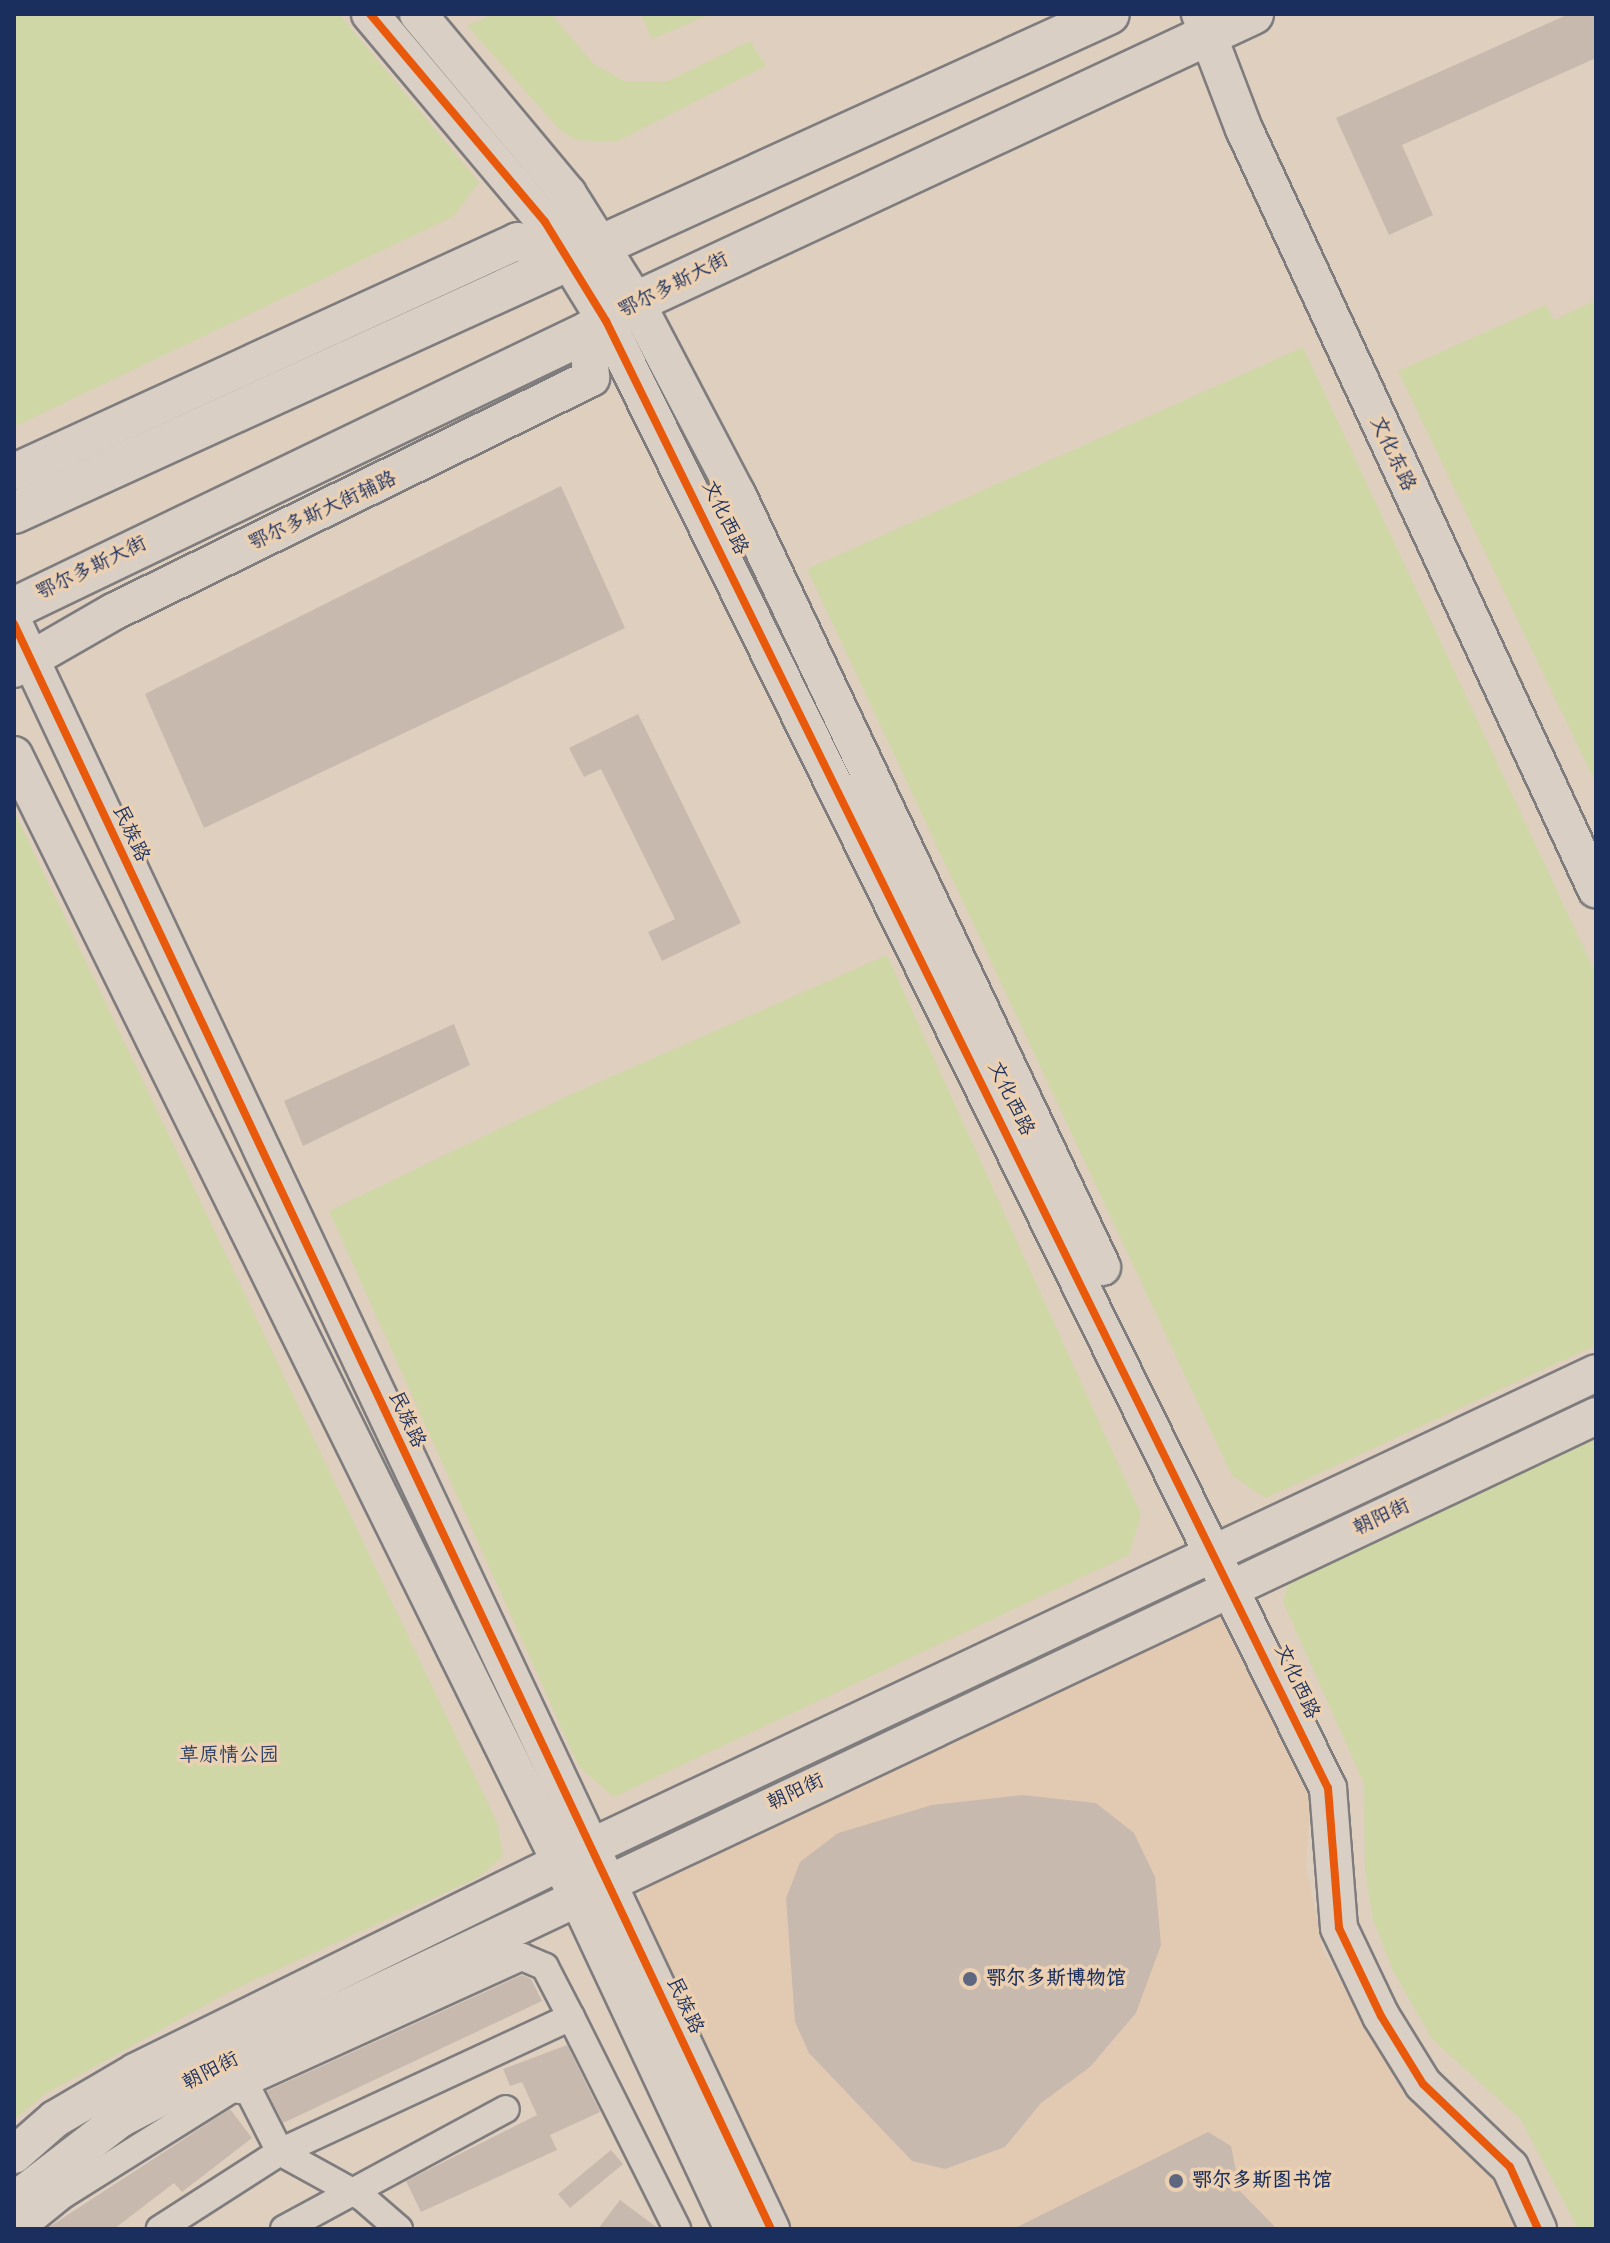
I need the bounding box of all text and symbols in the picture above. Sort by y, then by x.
street label: 鄂尔多斯大街 [615,248,733,324]
street label: 文化东路 [1364,413,1420,495]
street label: 鄂尔多斯大街辅路 [245,467,401,557]
street label: 文化西路 [696,477,752,559]
street label: 鄂尔多斯大街 [33,532,151,606]
street label: 民族路 [106,802,154,866]
street label: 文化西路 [982,1058,1038,1140]
street label: 民族路 [382,1388,430,1452]
street label: 朝阳街 [1350,1494,1414,1542]
street label: 文化西路 [1268,1641,1324,1723]
park label: 草原情公园 [179,1744,279,1768]
street label: 朝阳街 [764,1769,828,1817]
place label: 鄂尔多斯博物馆 [986,1967,1126,1991]
marker: 鄂尔多斯博物馆 [961,1970,979,1988]
street label: 民族路 [660,1974,708,2038]
street label: 朝阳街 [179,2048,243,2096]
place label: 鄂尔多斯图书馆 [1192,2169,1332,2193]
marker: 鄂尔多斯图书馆 [1167,2172,1185,2190]

